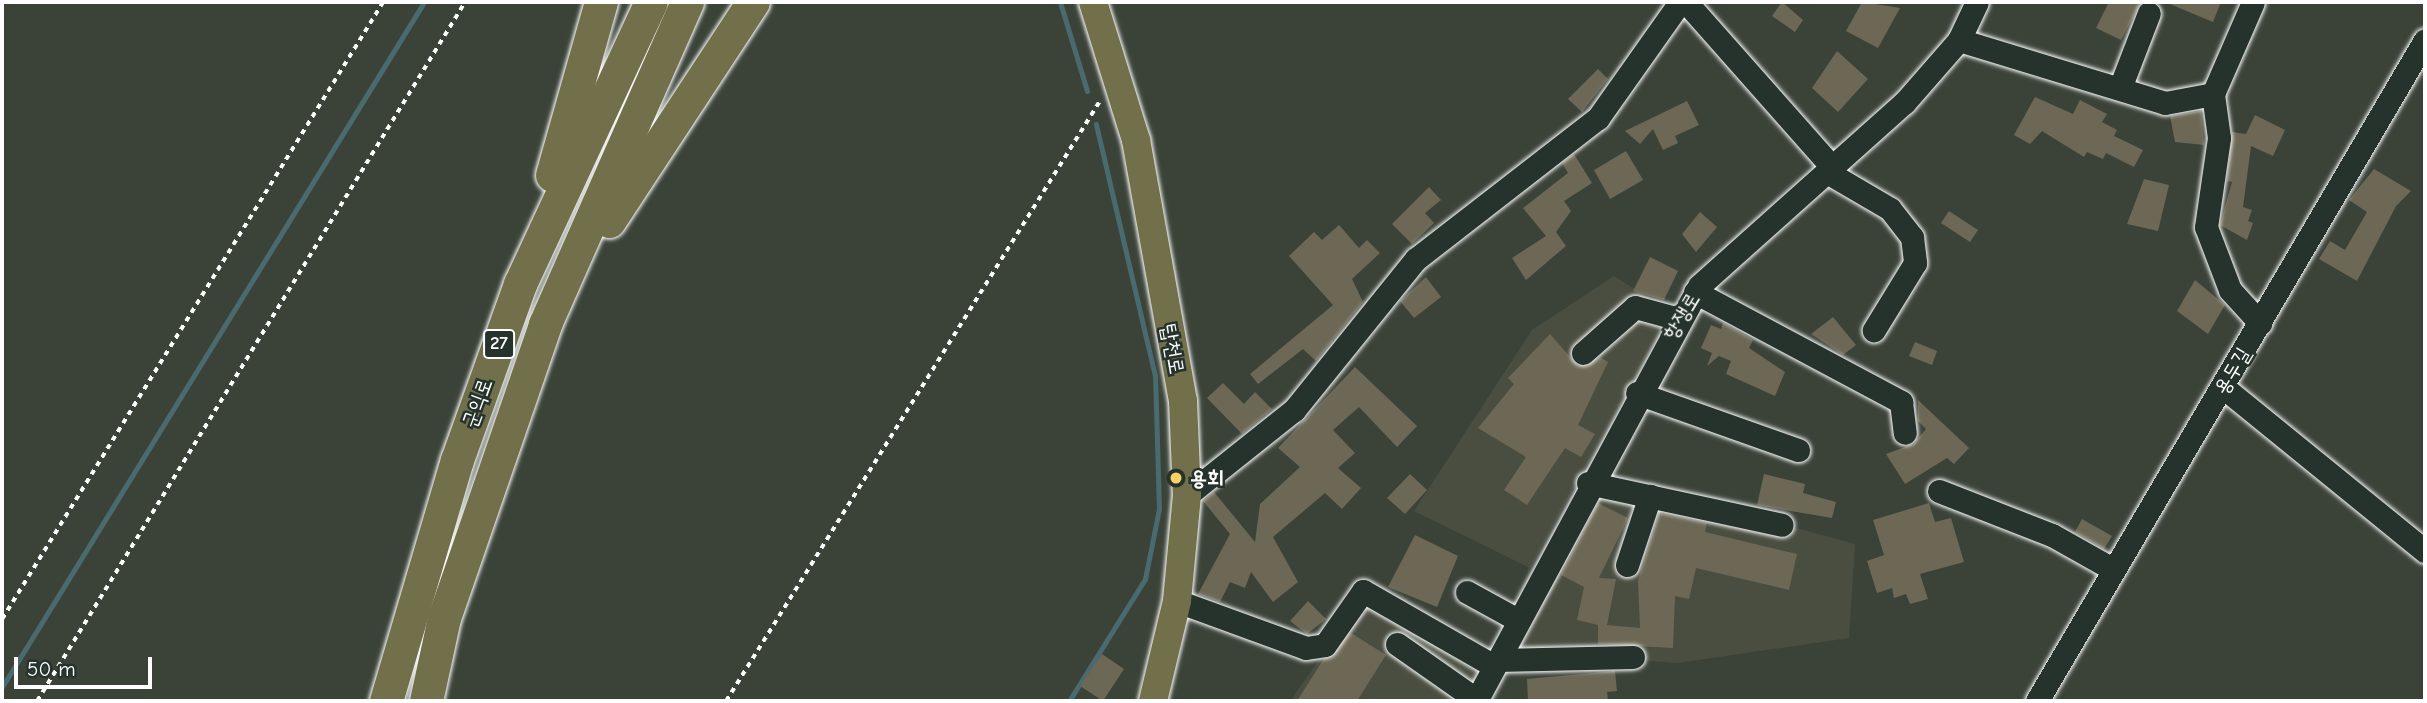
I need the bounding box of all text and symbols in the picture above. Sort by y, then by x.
street label: 항쟁로 [1657,288,1705,344]
street label: 탑천로 [1156,322,1190,376]
road number: 27 [482,328,516,360]
street label: 용두길 [2208,343,2256,399]
street label: 군익로 [456,375,498,431]
place label: 용회 [1190,465,1224,491]
marker: 용회 [1168,470,1184,486]
scale bar [18,644,156,688]
text: 50 m [27,657,76,681]

